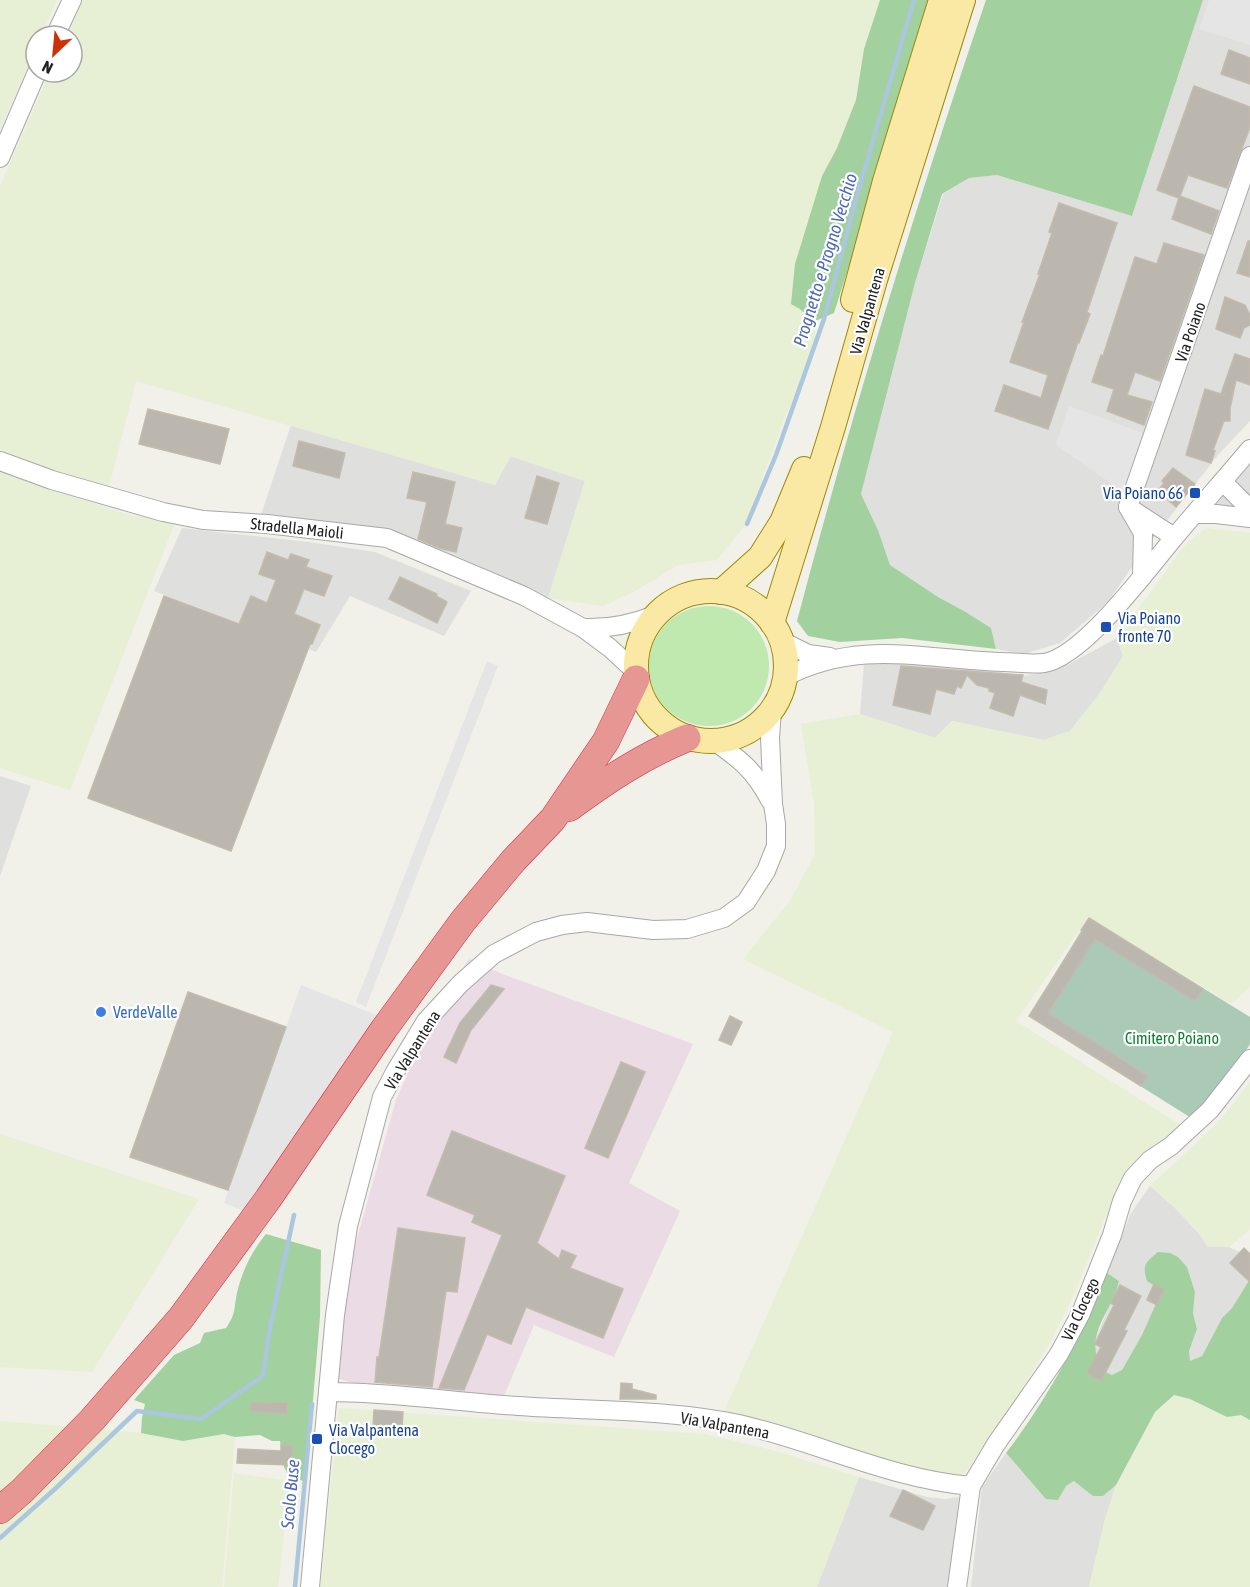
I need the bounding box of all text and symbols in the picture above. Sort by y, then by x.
north arrow [24,24,84,84]
text: N [39,57,56,78]
water label: Prognetto e Progno Vecchio [789,171,861,349]
street label: Via Valpantena [846,265,889,357]
street label: Via Poiano [1171,299,1209,365]
place label: Via Poiano 66 [1103,484,1183,502]
marker: Via Poiano 66 [1188,486,1202,500]
street label: Stradella Maioli [250,514,344,542]
place label: Via Poiano fronte 70 [1118,609,1181,645]
marker: Via Poiano fronte 70 [1099,620,1113,634]
place label: VerdeValle [113,1003,178,1021]
marker: VerdeValle [94,1005,108,1019]
street label: Via Valpantena [381,1007,444,1093]
park label: Cimitero Poiano [1125,1029,1219,1047]
street label: Via Clocego [1058,1275,1103,1344]
street label: Via Valpantena [679,1408,771,1443]
place label: Via Valpantena Clocego [329,1421,419,1458]
marker: Via Valpantena Clocego [310,1432,324,1446]
water label: Scolo Buse [276,1458,304,1531]

